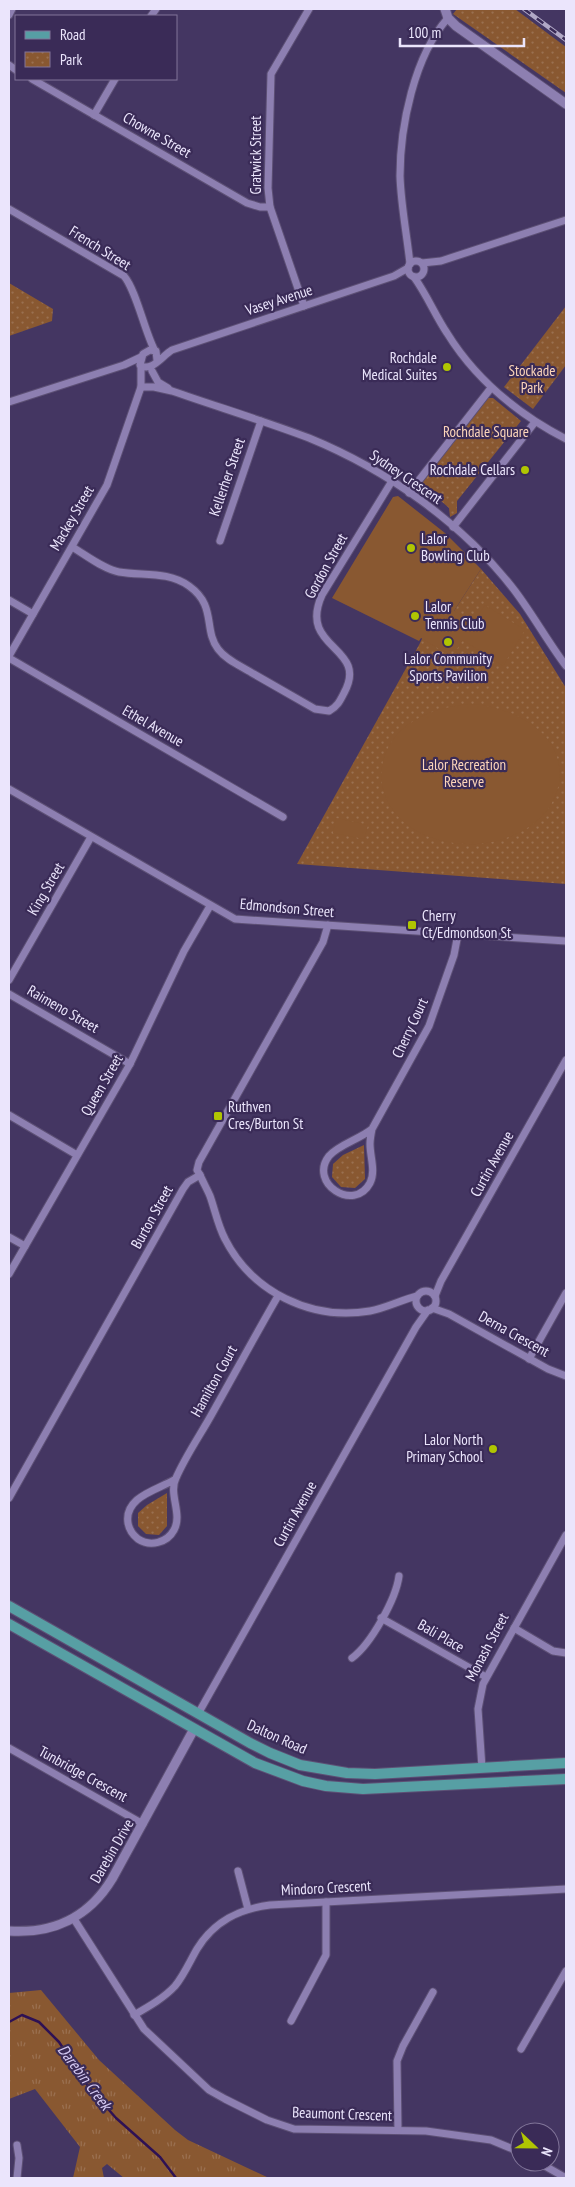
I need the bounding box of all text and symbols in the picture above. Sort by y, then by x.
legend [15,15,178,80]
scale bar [400,15,524,47]
text: 100 m [408,23,441,42]
text: Road [60,25,86,44]
text: Park [60,50,82,69]
street label: Chowne Street [120,107,195,162]
street label: Gratwick Street [246,116,265,194]
street label: French Street [66,221,135,274]
street label: Vasey Avenue [242,280,315,320]
place label: Rochdale Medical Suites [362,348,437,384]
marker: Rochdale Medical Suites [441,361,453,373]
park label: Stockade Park [509,361,555,397]
park label: Rochdale Square [443,422,529,441]
street label: Kellerher Street [204,435,249,518]
street label: Sydney Crescent [366,445,446,508]
place label: Rochdale Cellars [430,460,515,479]
marker: Rochdale Cellars [519,464,531,476]
street label: Mackey Street [45,482,98,554]
place label: Lalor Bowling Club [421,529,490,565]
street label: Gordon Street [300,530,351,602]
marker: Lalor Bowling Club [405,542,417,554]
place label: Lalor Tennis Club [425,597,484,633]
marker: Lalor Tennis Club [409,610,421,622]
marker: Lalor Community Sports Pavilion [442,636,454,648]
place label: Lalor Community Sports Pavilion [404,649,492,685]
street label: Ethel Avenue [119,700,187,751]
park label: Lalor Recreation Reserve [422,755,506,791]
street label: King Street [23,859,68,919]
street label: Edmondson Street [239,894,335,921]
place label: Cherry Ct/Edmondson St [422,906,511,942]
marker: Cherry Ct/Edmondson St [406,919,418,931]
street label: Raimeno Street [24,980,103,1037]
street label: Cherry Court [387,995,432,1061]
street label: Queen Street [76,1051,127,1119]
place label: Ruthven Cres/Burton St [228,1097,303,1133]
marker: Ruthven Cres/Burton St [212,1110,224,1122]
street label: Curtin Avenue [466,1128,517,1200]
street label: Burton Street [126,1182,177,1252]
street label: Derna Crescent [476,1306,553,1361]
street label: Hamilton Court [186,1342,241,1420]
place label: Lalor North Primary School [406,1430,483,1466]
marker: Lalor North Primary School [487,1443,499,1455]
street label: Curtin Avenue [269,1478,320,1550]
street label: Monash Street [461,1609,512,1684]
street label: Bali Place [415,1615,468,1656]
street label: Dalton Road [244,1715,310,1758]
street label: Tunbridge Crescent [35,1741,131,1806]
street label: Darebin Drive [86,1815,138,1886]
street label: Mindoro Crescent [280,1876,372,1899]
water label: Darebin Creek [54,2040,117,2115]
street label: Beaumont Crescent [292,2102,392,2125]
north arrow [510,2122,560,2172]
text: N [537,2145,557,2159]

